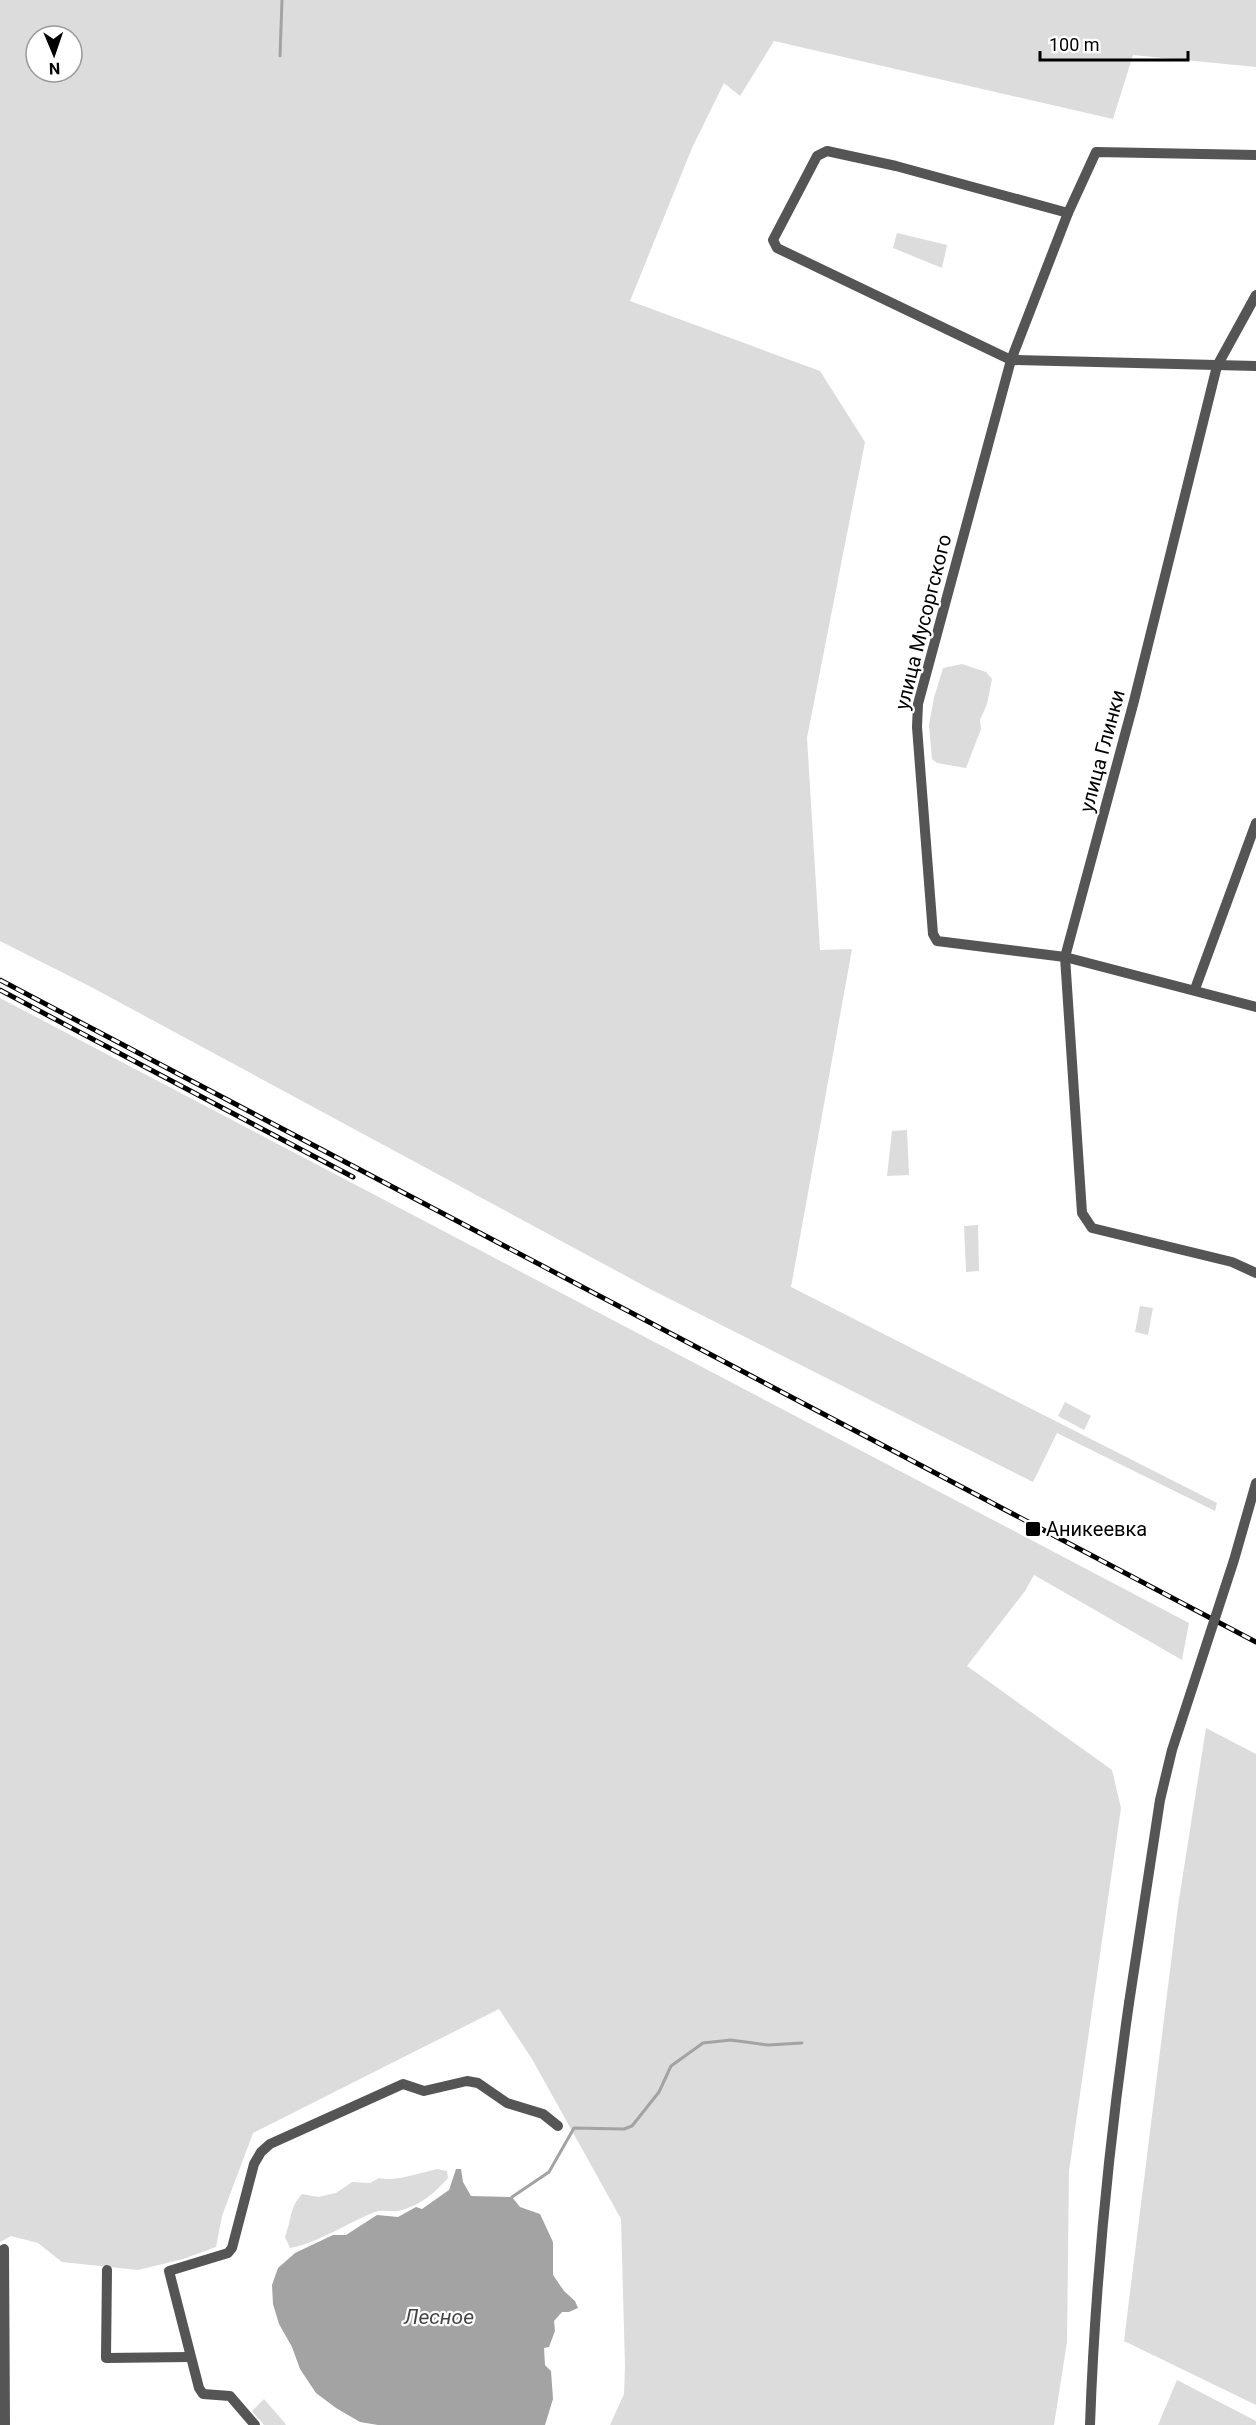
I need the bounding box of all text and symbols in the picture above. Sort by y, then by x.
north arrow [24,24,84,84]
scale bar [1040,24,1188,62]
text: 100 m [1049,34,1100,55]
text: N [49,59,60,78]
street label: улица Мусоргского [890,532,956,712]
street label: улица Глинки [1074,687,1130,815]
place label: Аникеевка [1046,1517,1147,1541]
marker: Аникеевка [1024,1520,1042,1538]
water label: Лесное [403,2305,474,2329]

